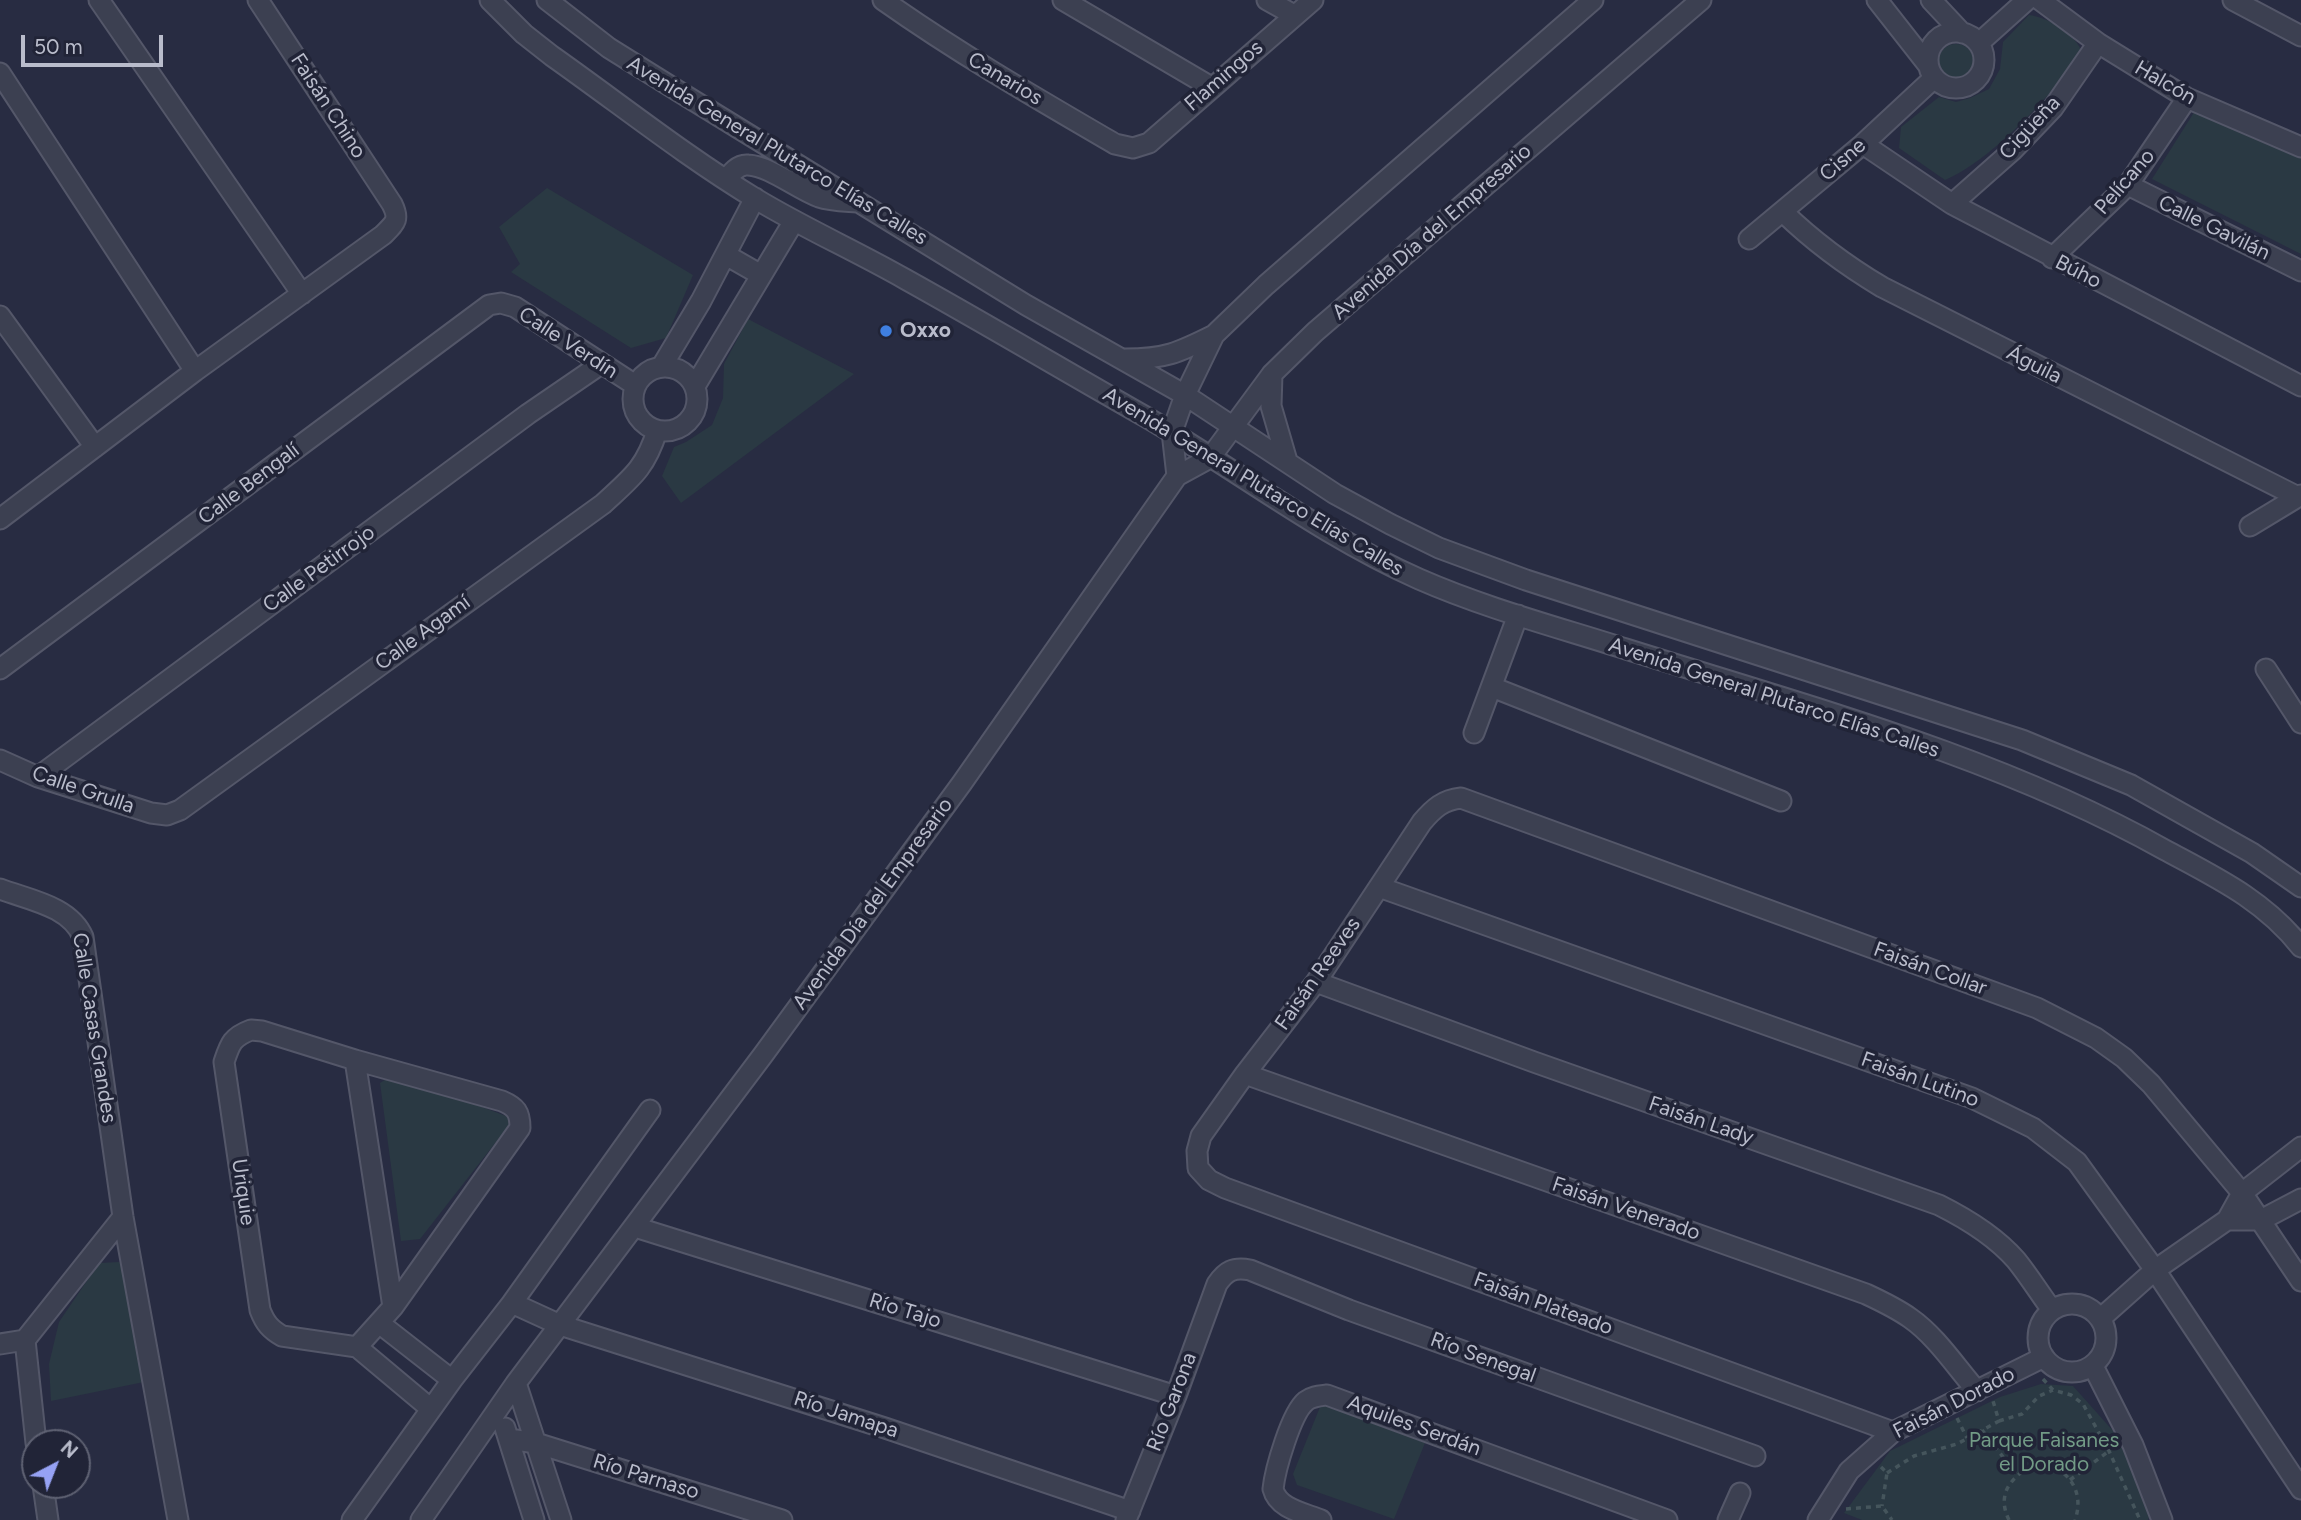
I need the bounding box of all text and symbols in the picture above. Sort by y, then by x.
scale bar [24,21,166,65]
text: 50 m [34,34,83,59]
street label: Flamingos [1180,35,1268,117]
street label: Canarios [963,47,1047,111]
street label: Faisán Chino [285,49,371,163]
street label: Avenida General Plutarco Elías Calles [622,51,932,251]
street label: Halcón [2130,55,2200,111]
street label: Cigüeña [1994,91,2066,165]
street label: Cisne [1815,133,1871,187]
street label: Avenida Día del Empresario [1327,139,1537,325]
street label: Pelícano [2090,144,2160,220]
street label: Calle Gavilán [2154,190,2274,266]
street label: Búho [2051,250,2105,294]
street label: Calle Verdín [514,302,622,384]
place label: Oxxo [900,318,951,344]
marker: Oxxo [878,323,894,339]
street label: Águila [2002,341,2066,389]
street label: Avenida General Plutarco Elías Calles [1098,382,1408,582]
street label: Calle Bengalí [193,438,305,530]
street label: Calle Petirrojo [258,520,380,618]
street label: Calle Agamí [370,590,476,676]
street label: Avenida General Plutarco Elías Calles [1606,633,1942,763]
street label: Calle Grulla [29,761,137,819]
street label: Avenida Día del Empresario [788,793,958,1015]
street label: Faisán Reeves [1270,913,1366,1035]
street label: Calle Casas Grandes [67,931,121,1125]
street label: Faisán Collar [1870,937,1990,1001]
street label: Faisán Lutino [1858,1047,1982,1113]
street label: Faisán Lady [1645,1091,1757,1151]
street label: Uriquie [226,1157,260,1227]
street label: Faisán Venerado [1549,1172,1703,1246]
street label: Faisán Plateado [1470,1267,1616,1341]
street label: Río Tajo [866,1288,944,1334]
street label: Río Senegal [1427,1327,1539,1389]
street label: Río Garona [1142,1349,1202,1455]
street label: Faisán Dorado [1889,1362,2019,1444]
street label: Río Jamapa [790,1386,902,1444]
street label: Aquiles Serdán [1344,1390,1484,1462]
park label: Parque Faisanes el Dorado [1969,1428,2119,1478]
north arrow [21,1429,91,1499]
text: N [56,1436,82,1463]
street label: Río Parnaso [590,1449,702,1505]

